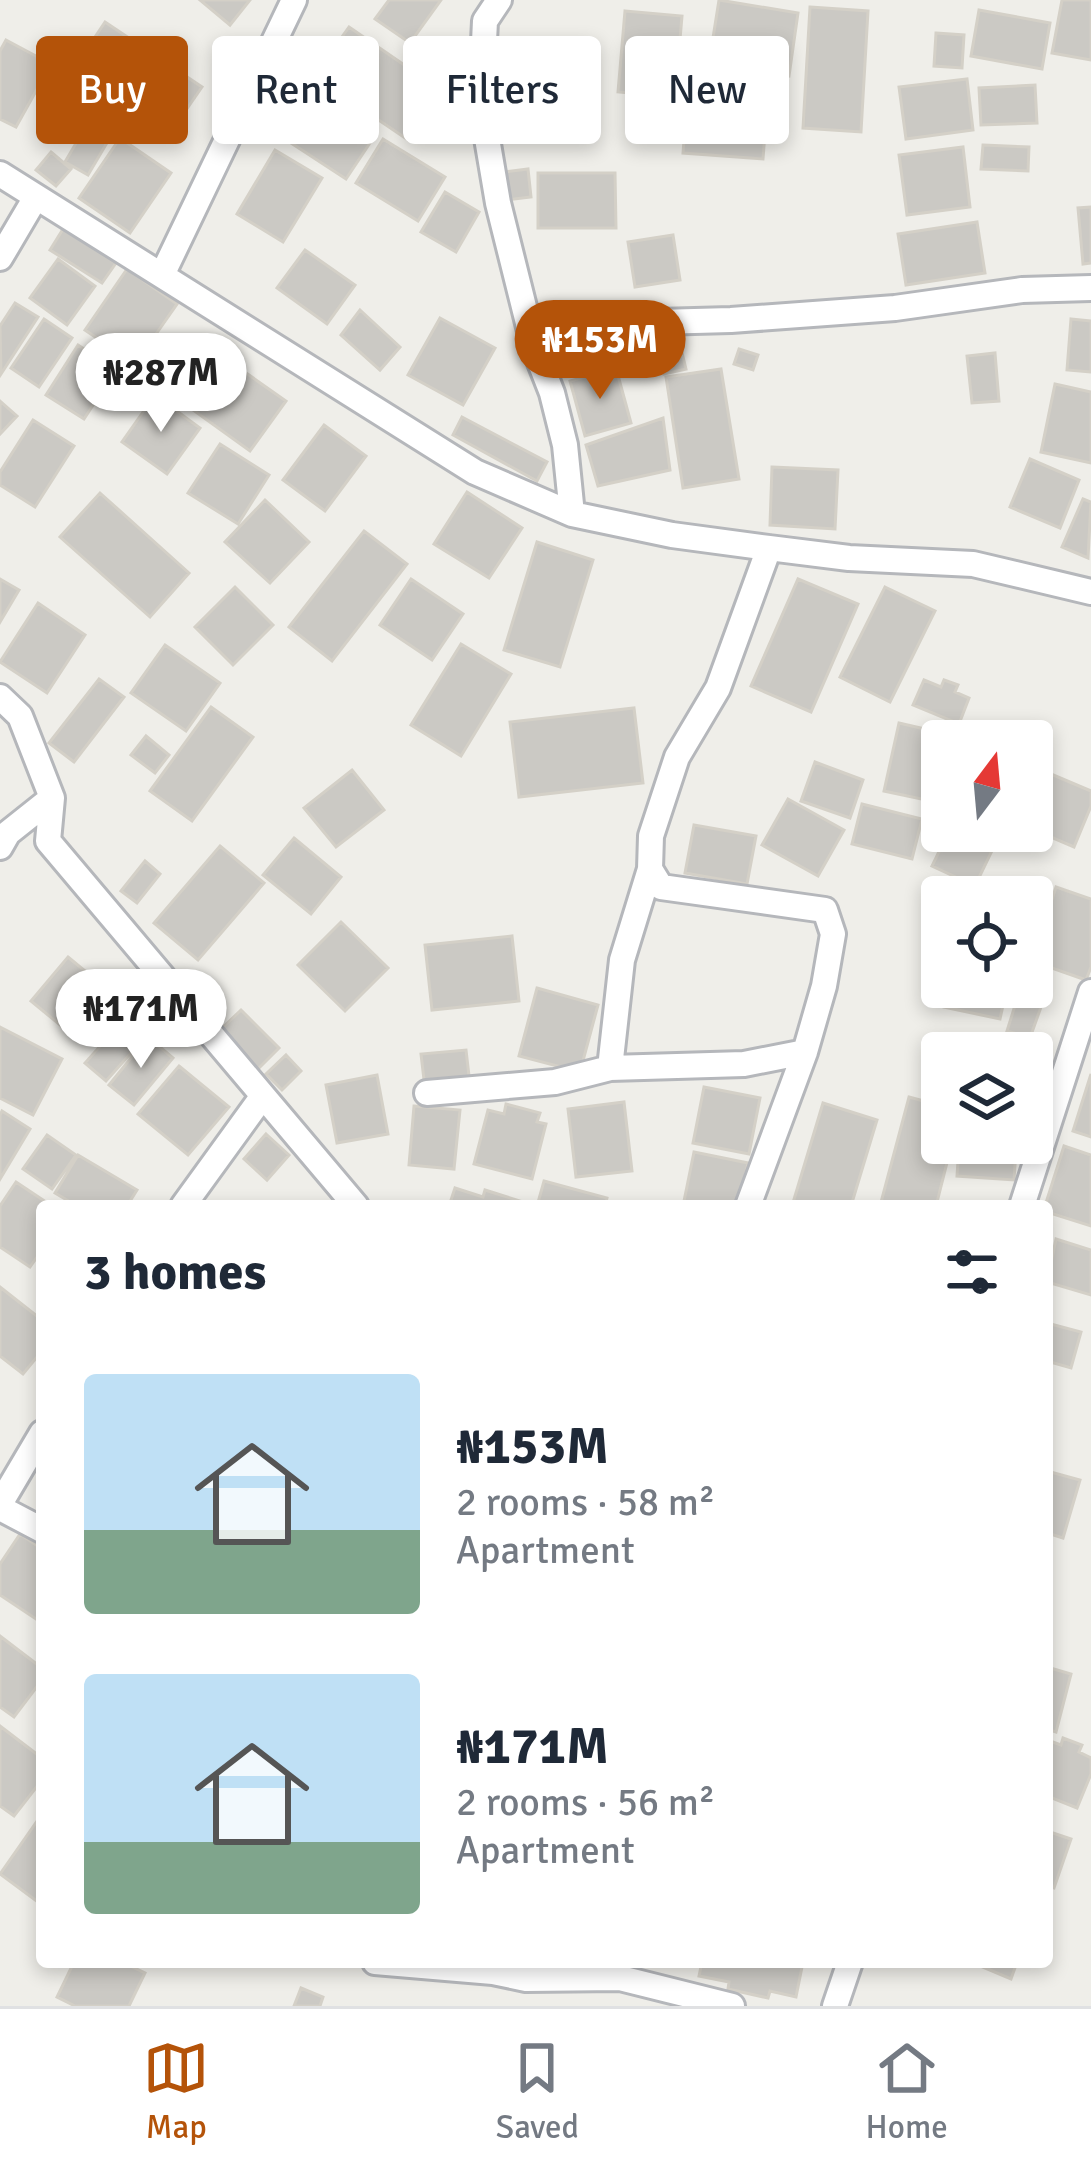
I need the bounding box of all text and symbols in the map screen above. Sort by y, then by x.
chip: Buy [36,36,188,144]
chip: Rent [212,36,379,144]
chip: Filters [403,36,601,144]
chip: New [625,36,789,144]
pin: ₦153M [516,300,684,402]
text: ₦153M [542,315,658,363]
pin: ₦287M [77,333,245,435]
text: ₦287M [103,348,219,396]
north arrow [921,720,1053,852]
map controls [921,720,1053,1164]
button: locate [921,876,1053,1008]
pin: ₦171M [57,969,225,1071]
text: ₦171M [83,984,199,1032]
button: layers [921,1032,1053,1164]
icon: filters [939,1239,1005,1305]
text: 3 homes [84,1241,266,1304]
text: ₦153M [456,1415,609,1478]
icon: home [180,1422,324,1566]
text: 2 rooms · 58 m² [456,1478,715,1526]
text: Apartment [456,1526,635,1574]
text: ₦171M [456,1715,609,1778]
icon: home [180,1722,324,1866]
text: 2 rooms · 56 m² [456,1778,715,1826]
text: Apartment [456,1826,635,1874]
tab: Map [143,2035,209,2148]
tab: Saved [496,2035,579,2148]
tab: Home [865,2035,948,2148]

